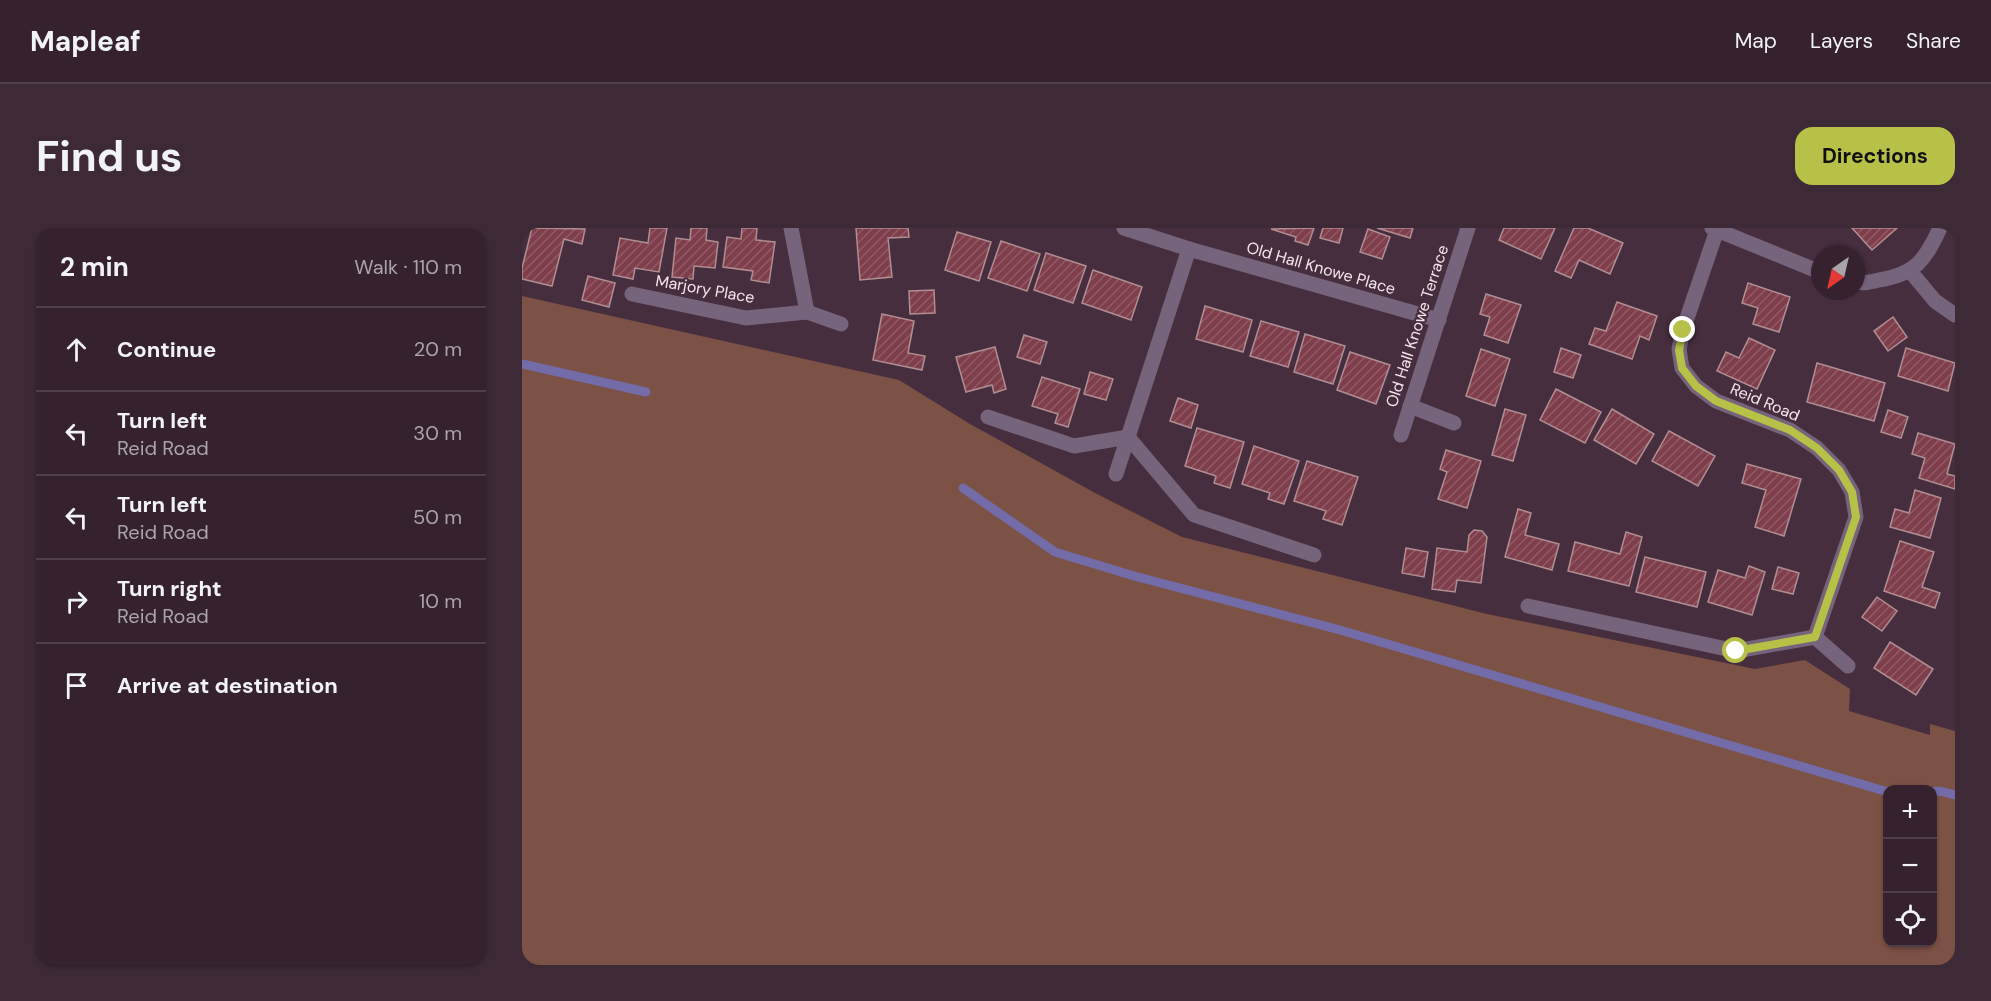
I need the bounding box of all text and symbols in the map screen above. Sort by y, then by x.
text: Mapleaf [30,23,141,60]
text: Map [1735,27,1777,55]
text: Layers [1810,27,1873,55]
text: Share [1906,27,1961,55]
button: Directions [1795,127,1955,185]
text: Find us [36,129,182,184]
street label: Old Hall Knowe Place [1244,237,1398,299]
street label: Old Hall Knowe Terrace [1381,242,1453,410]
north arrow [1811,246,1865,300]
text: 2 min [60,250,129,284]
text: Walk · 110 m [354,254,462,280]
street label: Marjory Place [654,270,756,308]
route end [1669,316,1695,342]
icon: ahead [60,333,93,366]
text: Continue [117,335,216,364]
text: 20 m [414,336,462,362]
street label: Reid Road [1727,378,1803,426]
text: Turn left [117,406,207,435]
icon: left [60,417,93,450]
text: 30 m [413,420,462,446]
text: Reid Road [117,435,209,461]
text: Turn left [117,490,207,519]
icon: left [60,501,93,534]
text: 50 m [413,504,462,530]
text: Reid Road [117,519,209,545]
text: Turn right [117,574,222,603]
icon: right [60,585,93,618]
text: 10 m [419,588,462,614]
text: Reid Road [117,603,209,629]
route start [1722,637,1748,663]
icon: arrive [60,669,93,702]
text: Arrive at destination [117,671,338,700]
map controls [1883,785,1937,947]
button: + [1883,785,1937,839]
button: − [1883,839,1937,893]
button: locate [1883,893,1937,947]

